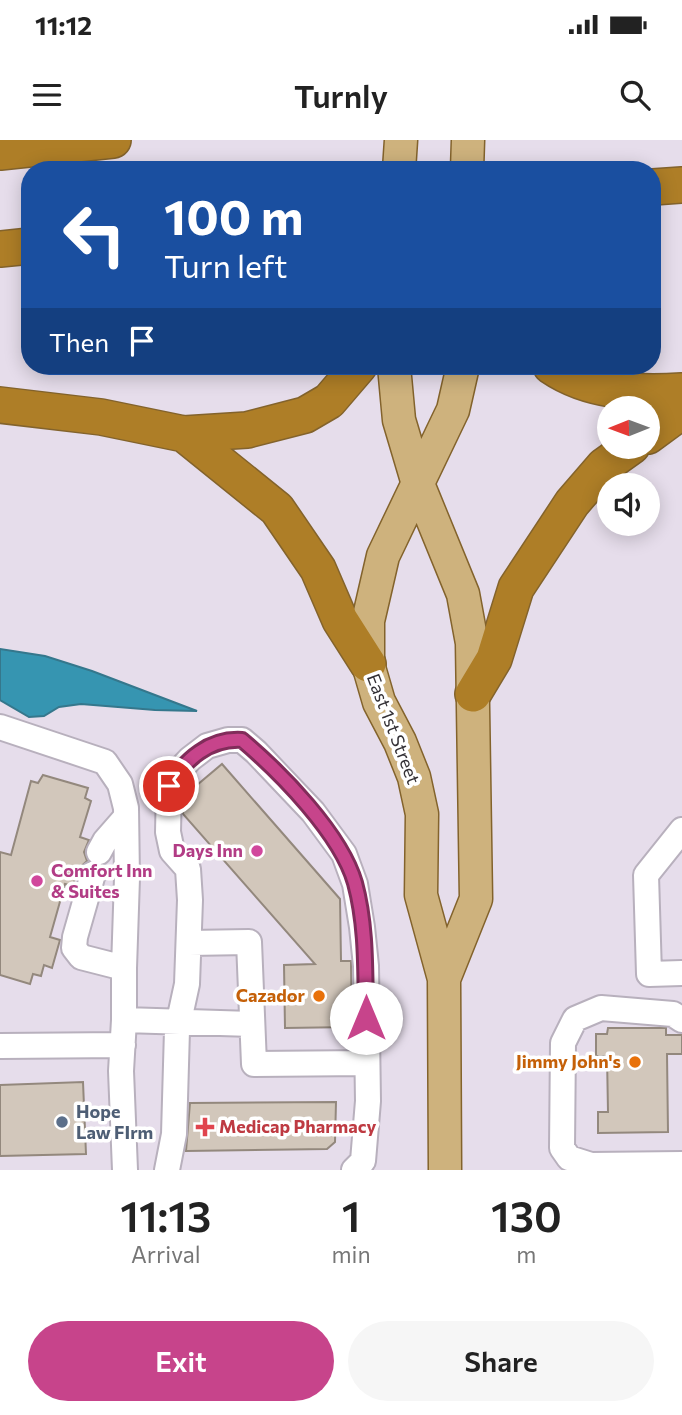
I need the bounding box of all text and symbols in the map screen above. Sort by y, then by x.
text: 11:12 [35,9,92,40]
text: Turnly [294,75,388,115]
icon: menu [28,76,66,114]
icon: search [616,76,654,114]
text: 100 m [164,185,303,245]
icon: left [49,189,140,280]
text: Turn left [164,245,288,285]
icon: arrive [123,322,161,360]
text: Then [49,326,109,357]
north arrow [597,396,660,458]
map controls [597,396,660,536]
button: sound [597,473,660,536]
street label: East 1st Street [363,670,425,787]
pin [139,756,199,816]
icon: arrive [150,767,188,805]
place label: Days Inn [173,839,243,861]
marker: Days Inn [249,843,265,859]
place label: Comfort Inn & Suites [51,859,153,902]
marker: Comfort Inn & Suites [29,873,45,889]
position arrow [329,981,403,1055]
place label: Cazador [236,984,306,1006]
marker: Cazador [311,988,327,1004]
place label: Jimmy John's [516,1050,621,1072]
marker: Jimmy John's [627,1054,643,1070]
place label: Hope Law FIrm [76,1100,153,1143]
marker: Hope Law FIrm [54,1114,70,1130]
place label: Medicap Pharmacy [219,1115,376,1137]
marker: Medicap Pharmacy [197,1119,213,1135]
text: 11:13 [120,1189,211,1241]
text: 1 [342,1189,360,1241]
text: 130 [491,1189,562,1241]
text: Arrival [131,1240,201,1268]
text: min [332,1240,371,1268]
text: m [516,1240,536,1268]
button: Exit [28,1321,334,1401]
button: Share [348,1321,654,1401]

